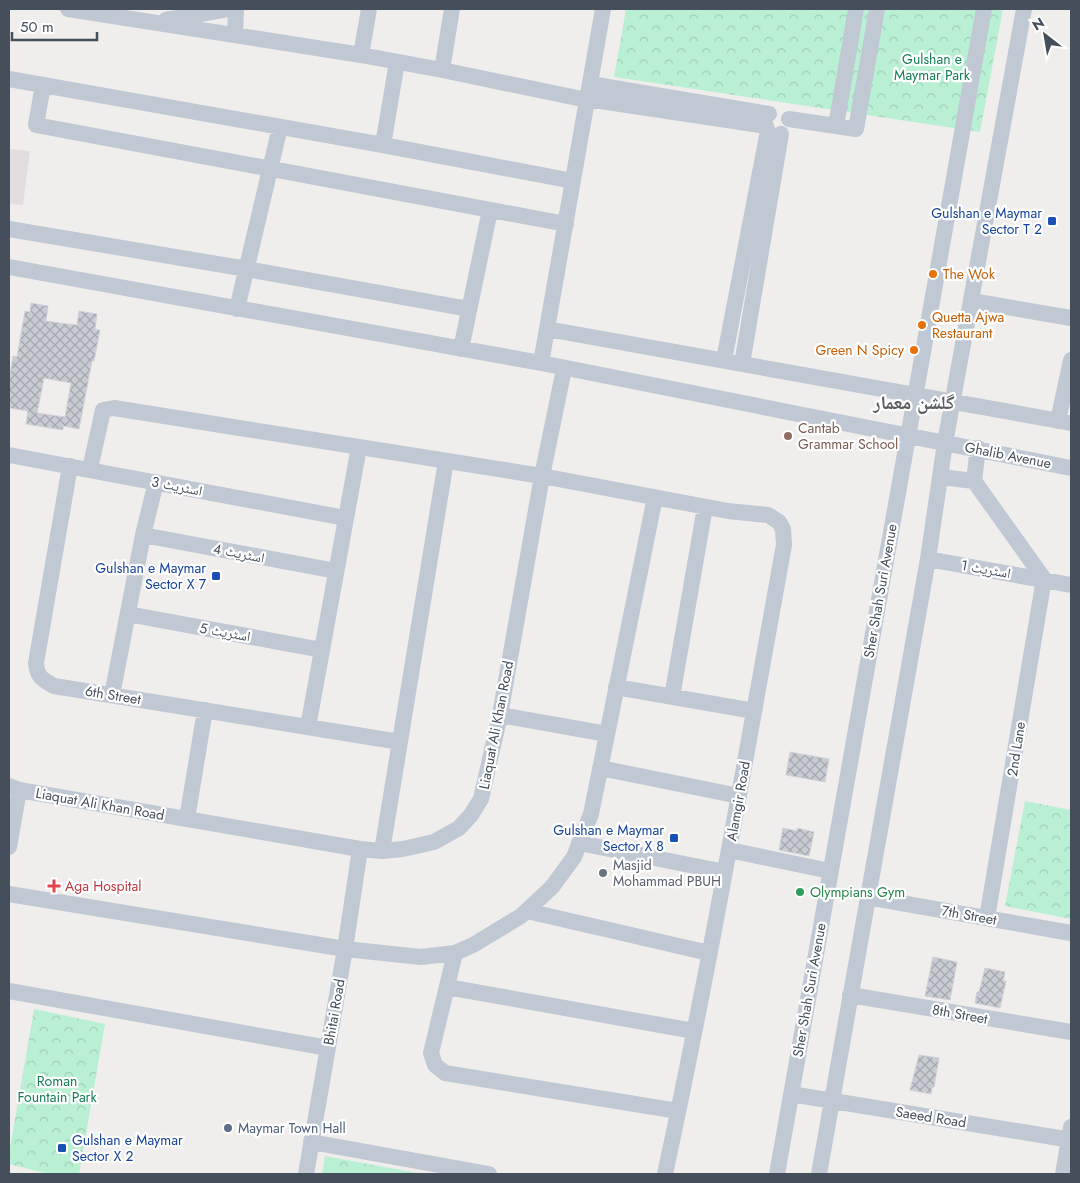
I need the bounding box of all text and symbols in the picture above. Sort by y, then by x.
scale bar [12,10,98,42]
north arrow [1020,10,1070,60]
text: N [1028,12,1048,35]
text: 50 m [20,16,54,38]
park label: Gulshan e Maymar Park [894,49,971,85]
place label: Gulshan e Maymar Sector T 2 [931,203,1042,239]
marker: Gulshan e Maymar Sector T 2 [1046,215,1058,227]
place label: The Wok [943,264,996,284]
marker: The Wok [927,268,939,280]
place label: Quetta Ajwa Restaurant [932,307,1004,343]
marker: Quetta Ajwa Restaurant [916,319,928,331]
place label: Green N Spicy [815,340,905,360]
marker: Green N Spicy [908,344,920,356]
district label: گلشن معمار [872,389,955,416]
place label: Cantab Grammar School [798,418,898,454]
marker: Cantab Grammar School [782,430,794,442]
street label: Ghalib Avenue [963,437,1053,473]
street label: اسٹریٹ 3 [150,471,204,501]
street label: Sher Shah Suri Avenue [858,522,902,660]
street label: اسٹریٹ 4 [212,538,266,568]
street label: اسٹریٹ 1 [960,555,1012,583]
place label: Gulshan e Maymar Sector X 7 [95,558,207,594]
marker: Gulshan e Maymar Sector X 7 [210,570,222,582]
street label: اسٹریٹ 5 [198,618,252,646]
street label: Liaquat Ali Khan Road [474,659,518,791]
street label: 6th Street [84,681,143,709]
street label: 2nd Lane [1002,720,1030,778]
street label: Alamgir Road [721,759,755,843]
street label: Liaquat Ali Khan Road [34,783,166,825]
place label: Gulshan e Maymar Sector X 8 [553,820,664,856]
marker: Gulshan e Maymar Sector X 8 [668,832,680,844]
place label: Masjid Mohammad PBUH [613,855,721,891]
marker: Masjid Mohammad PBUH [597,867,609,879]
place label: Aga Hospital [65,876,141,896]
marker: Aga Hospital [47,879,61,893]
place label: Olympians Gym [810,882,905,902]
marker: Olympians Gym [794,886,806,898]
street label: 7th Street [940,900,999,930]
street label: Sher Shah Suri Avenue [787,921,831,1059]
street label: Bhitai Road [318,977,350,1047]
street label: 8th Street [931,999,990,1029]
park label: Roman Fountain Park [17,1071,97,1107]
street label: Saeed Road [894,1102,968,1132]
place label: Maymar Town Hall [238,1118,346,1138]
marker: Maymar Town Hall [222,1122,234,1134]
place label: Gulshan e Maymar Sector X 2 [72,1130,183,1166]
marker: Gulshan e Maymar Sector X 2 [56,1142,68,1154]

